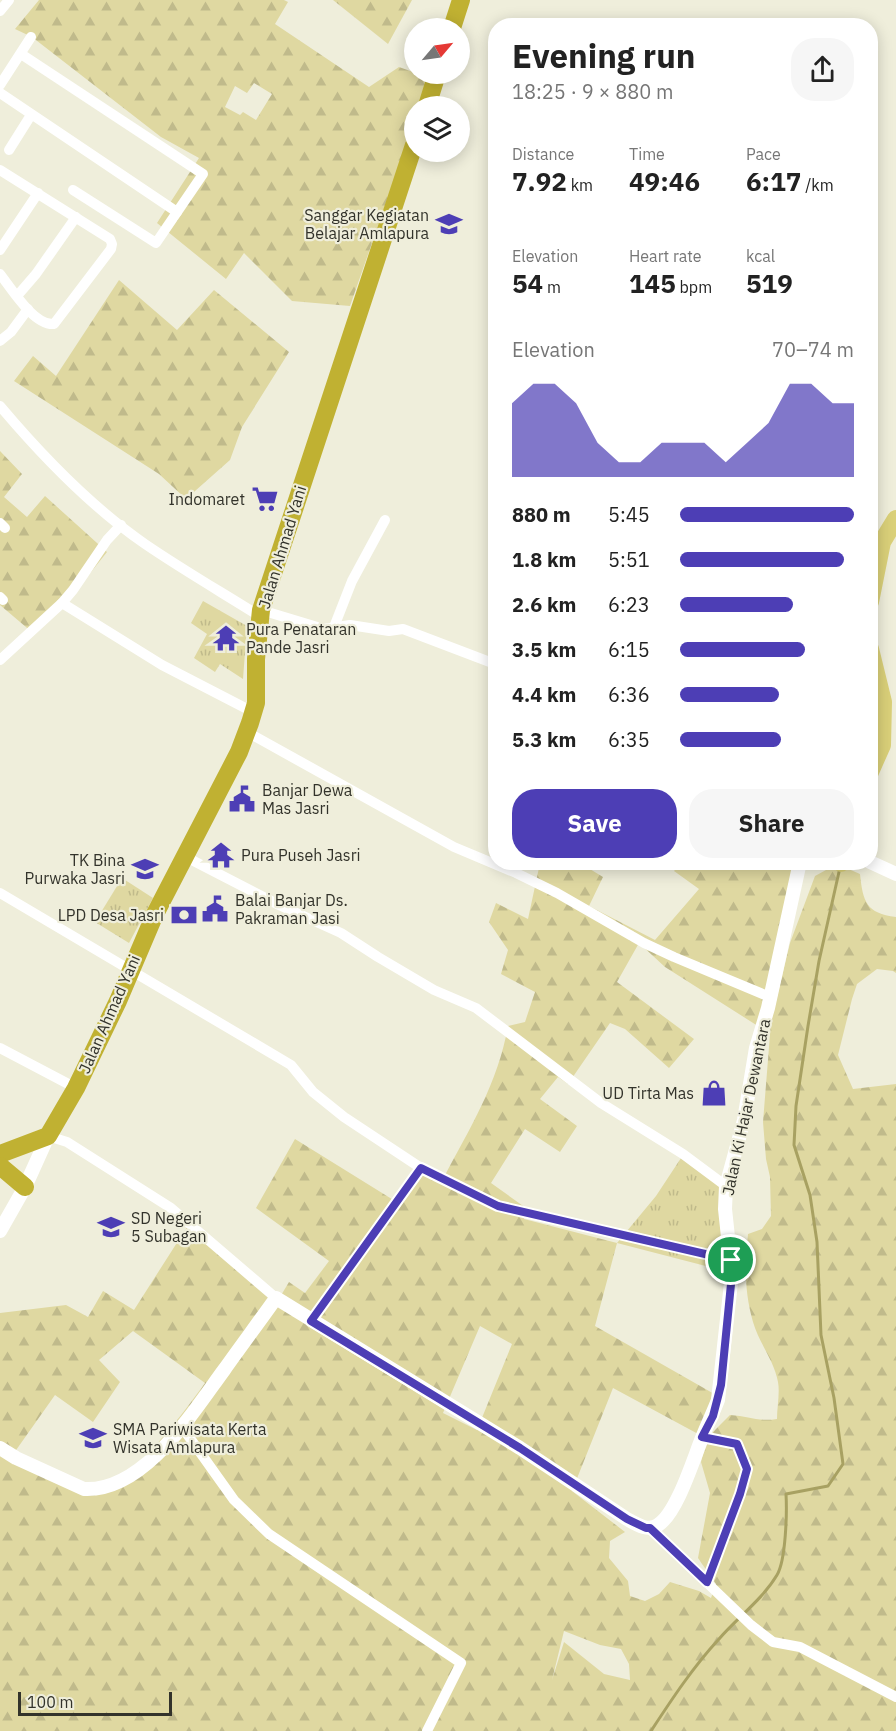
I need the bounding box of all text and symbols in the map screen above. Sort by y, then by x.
north arrow [404,18,470,84]
map controls [404,18,470,162]
text: Evening run [512,34,696,77]
button: share [791,38,854,101]
text: 18:25 · 9 × 880 m [512,78,673,105]
button: layers [404,96,470,162]
text: Distance [512,144,574,164]
text: Time [629,144,665,164]
text: Pace [746,144,781,164]
text: 7.92 [512,164,567,198]
text: 49:46 [629,164,700,198]
text: 6:17 [746,164,801,198]
text: km [567,175,593,195]
text: /km [801,175,834,195]
place label: Sanggar Kegiatan Belajar Amlapura [304,205,429,243]
school or university icon: Sanggar Kegiatan Belajar Amlapura [434,209,464,239]
text: Elevation [512,246,578,266]
text: Heart rate [629,246,702,266]
text: kcal [746,246,775,266]
text: 54 [512,266,543,300]
text: 145 [629,266,676,300]
text: 519 [746,266,793,300]
text: m [543,277,561,297]
text: bpm [676,277,712,297]
text: Elevation [512,336,595,363]
text: 70–74 m [772,336,854,363]
street label: Jalan Ahmad Yani [254,483,310,611]
supermarket icon: Indomaret [250,484,280,514]
place label: Indomaret [169,489,245,509]
text: 880 m [512,501,571,528]
text: 5:45 [608,501,650,528]
text: 1.8 km [512,546,576,573]
text: 5:51 [608,546,650,573]
text: 2.6 km [512,591,576,618]
text: 6:23 [608,591,650,618]
place label: Pura Penataran Pande Jasri [246,619,356,657]
temple icon: Pura Penataran Pande Jasri [211,623,241,653]
text: 3.5 km [512,636,576,663]
text: 6:15 [608,636,650,663]
text: 4.4 km [512,681,576,708]
text: 6:36 [608,681,650,708]
text: 5.3 km [512,726,576,753]
text: 6:35 [608,726,650,753]
place label: Banjar Dewa Mas Jasri [262,780,353,818]
public building icon: Banjar Dewa Mas Jasri [227,784,257,814]
button: Save [512,789,677,858]
button: Share [689,789,854,858]
temple icon: Pura Puseh Jasri [206,840,236,870]
place label: Pura Puseh Jasri [241,845,361,865]
place label: TK Bina Purwaka Jasri [25,850,125,888]
school or university icon: TK Bina Purwaka Jasri [130,854,160,884]
place label: Balai Banjar Ds. Pakraman Jasi [235,890,348,928]
public building icon: Balai Banjar Ds. Pakraman Jasi [200,894,230,924]
bank icon: LPD Desa Jasri [169,900,199,930]
place label: LPD Desa Jasri [58,905,164,925]
street label: Jalan Ahmad Yani [74,952,144,1076]
street label: Jalan Ki Hajar Dewantara [717,1016,775,1197]
shop icon: UD Tirta Mas [699,1078,729,1108]
place label: UD Tirta Mas [602,1083,694,1103]
place label: SD Negeri 5 Subagan [131,1208,207,1246]
school or university icon: SD Negeri 5 Subagan [96,1212,126,1242]
pin [705,1234,756,1285]
icon: arrive [714,1243,747,1276]
place label: SMA Pariwisata Kerta Wisata Amlapura [113,1419,267,1457]
school or university icon: SMA Pariwisata Kerta Wisata Amlapura [78,1423,108,1453]
scale bar [18,1689,172,1716]
text: 100 m [27,1692,74,1712]

